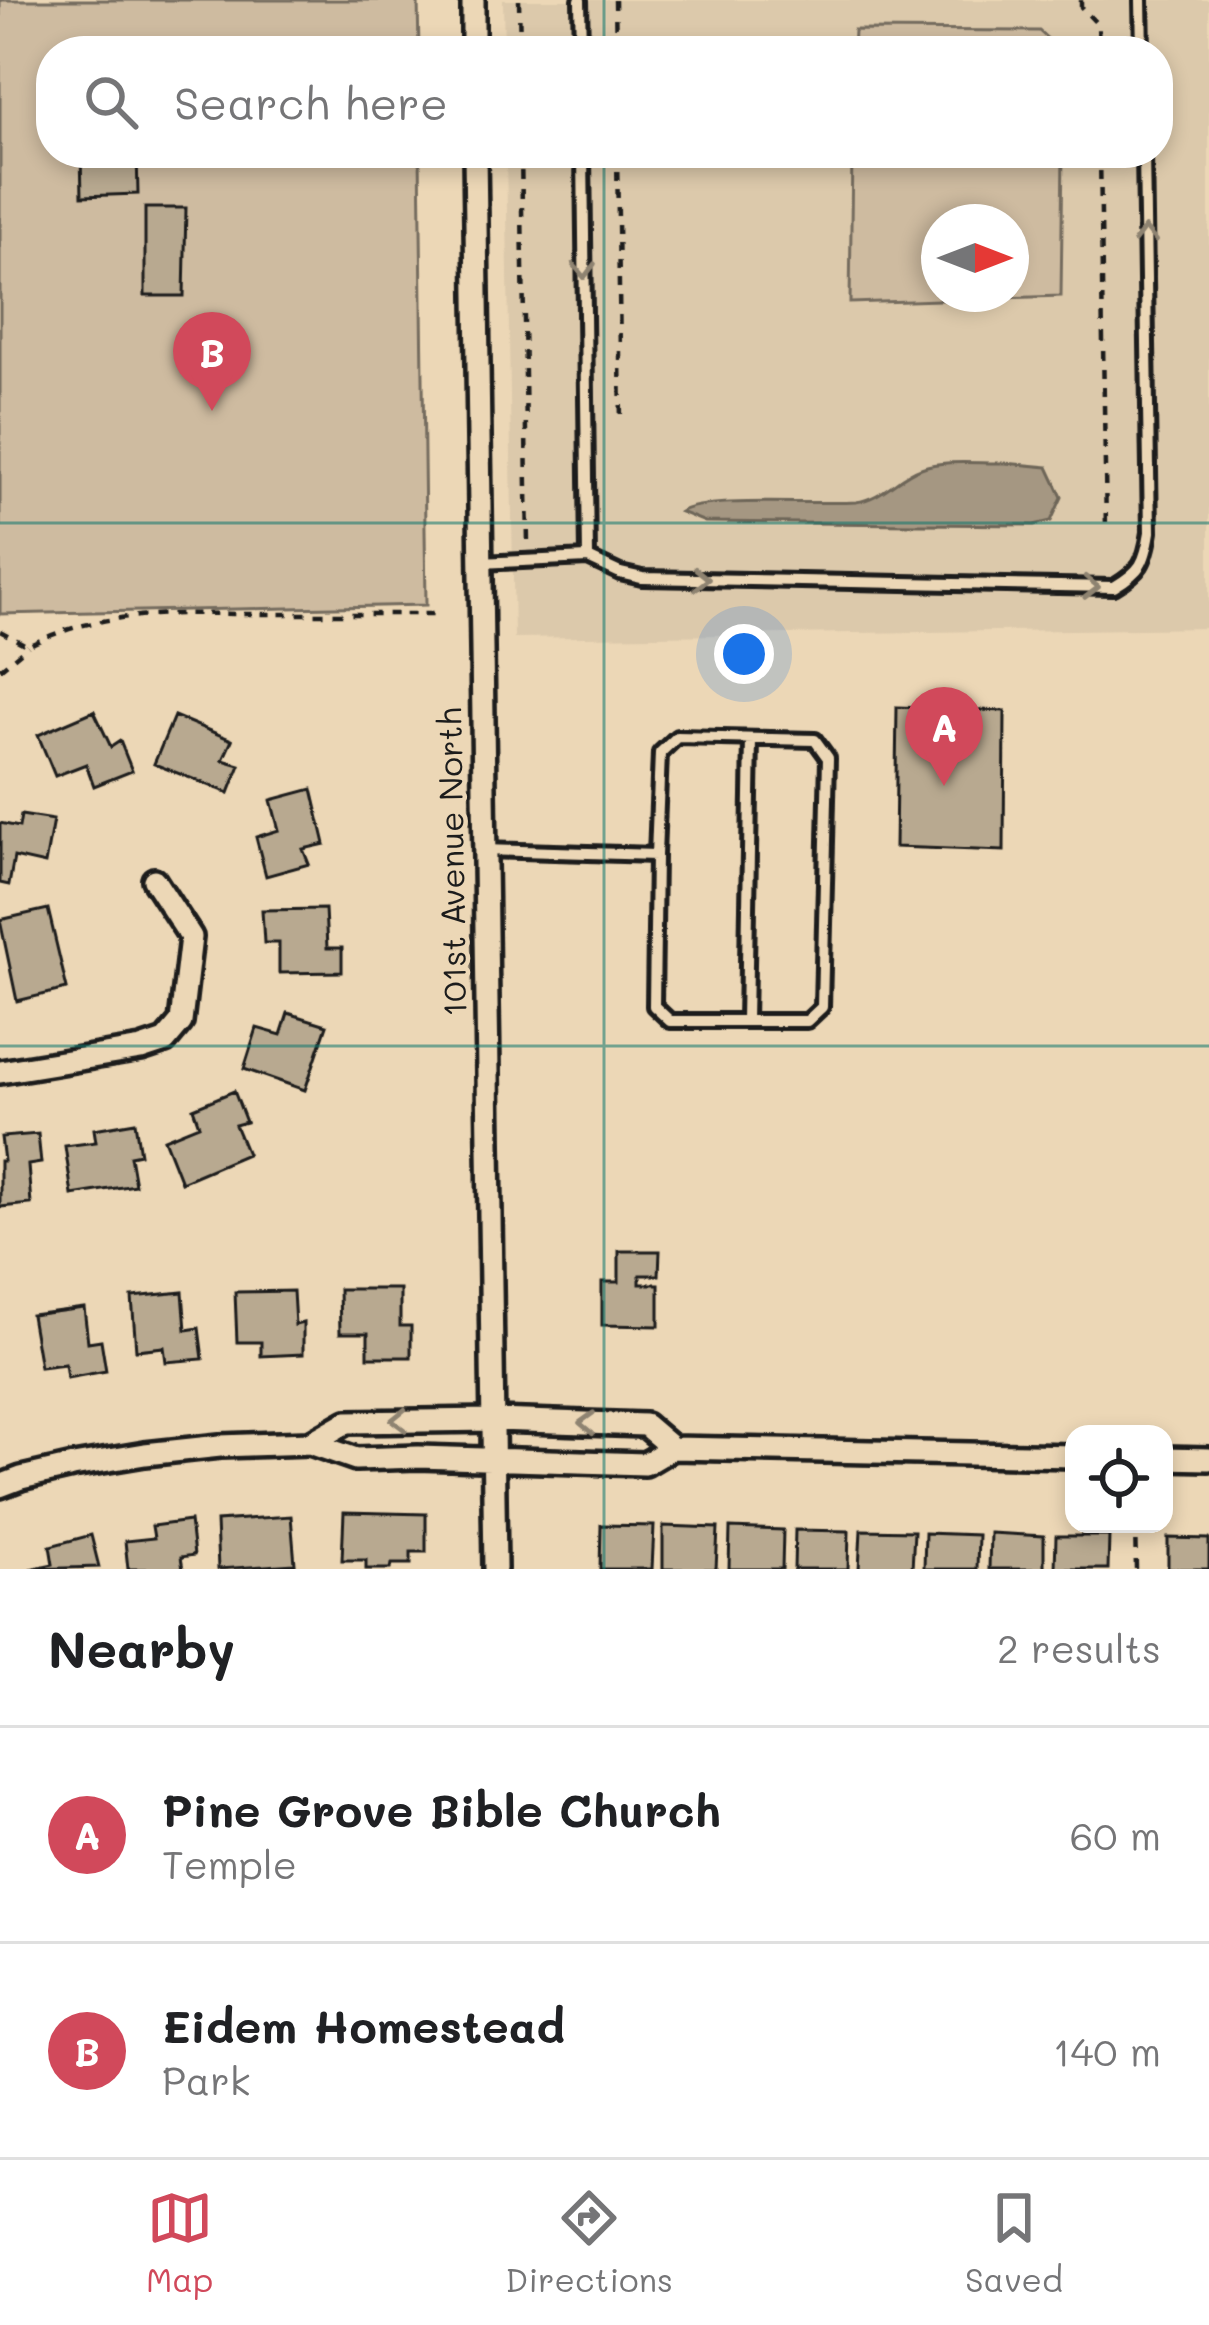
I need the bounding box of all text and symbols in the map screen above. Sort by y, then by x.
search box [36,36,1173,168]
icon: search [78,69,144,135]
text: Search here [174,73,448,131]
north arrow [921,204,1029,312]
one-way arrow [1132,225,1158,244]
one-way arrow [571,261,597,280]
pin: B [173,312,251,411]
one-way arrow [692,566,711,592]
one-way arrow [1082,573,1101,599]
your location [714,624,774,684]
pin: A [905,687,983,786]
street label: 101st Avenue North [426,707,475,1017]
one-way arrow [389,1407,408,1433]
one-way arrow [577,1410,596,1436]
map controls [1065,1425,1173,1533]
button: locate [1065,1425,1173,1533]
text: Nearby [48,1614,235,1681]
text: 2 results [997,1622,1161,1673]
text: Pine Grove Bible Church [162,1780,721,1838]
text: A [73,1809,101,1860]
text: 60 m [1070,1809,1161,1860]
text: Temple [162,1838,297,1889]
text: Eidem Homestead [162,1996,565,2054]
text: B [74,2025,100,2076]
text: 140 m [1053,2025,1161,2076]
text: Park [162,2054,250,2105]
tab: Map [146,2185,213,2300]
tab: Directions [505,2185,673,2300]
tab: Saved [965,2185,1063,2300]

